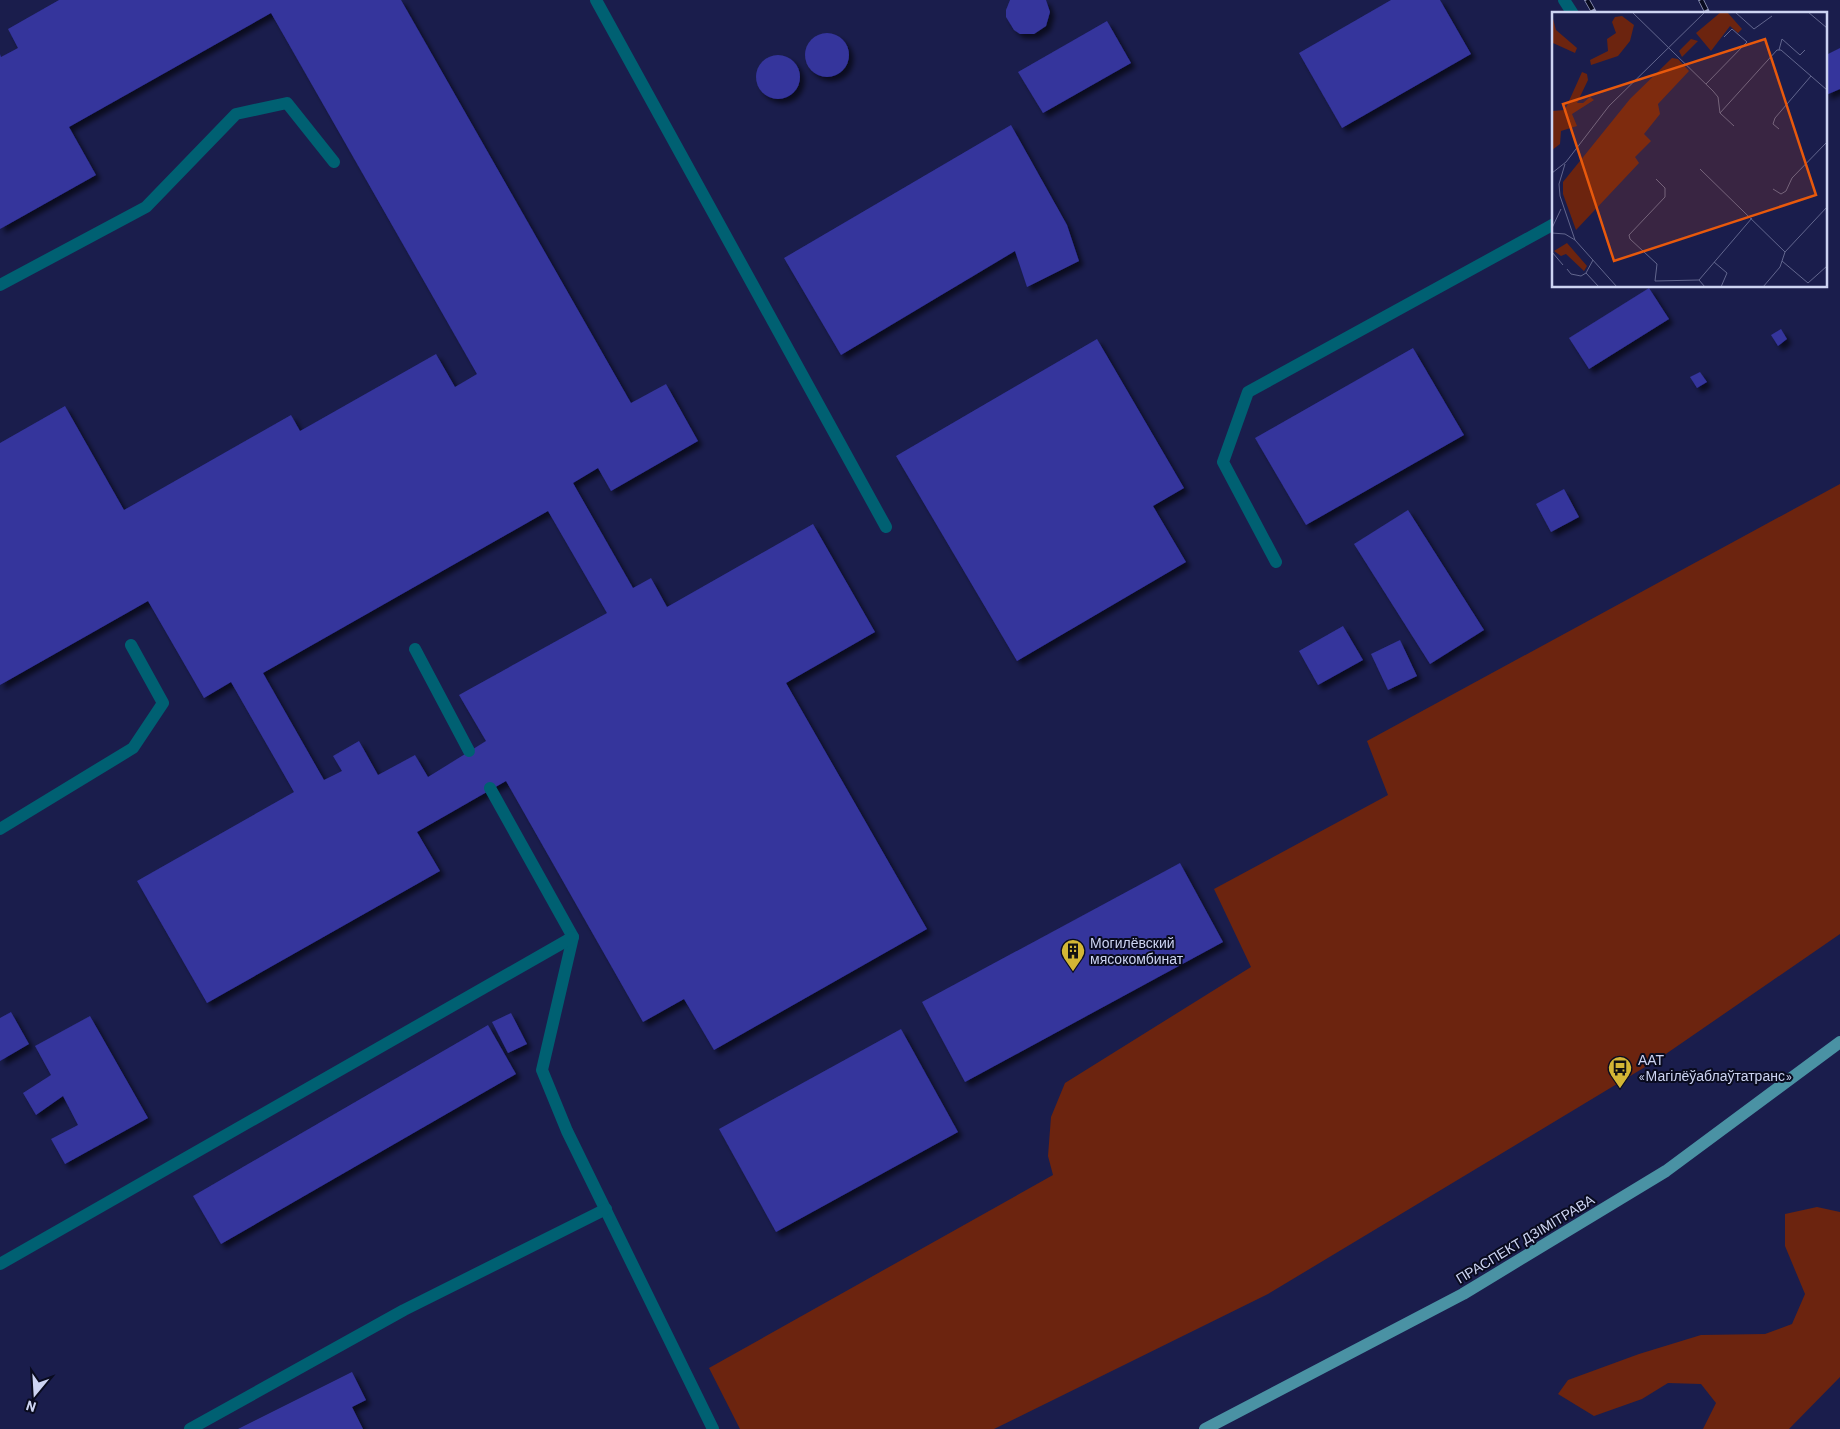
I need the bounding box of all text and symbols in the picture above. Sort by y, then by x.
inset map [1552,12,1828,288]
place label: Могилёвский мясокомбинат [1090,934,1184,967]
building icon: Могилёвский мясокомбинат [1060,938,1086,972]
place label: ААТ «Магілёўаблаўтатранс» [1638,1051,1792,1084]
bus stop icon: ААТ «Магілёўаблаўтатранс» [1607,1055,1633,1089]
street label: ПРАСПЕКТ ДЗІМІТРАВА [1452,1190,1598,1287]
north arrow [10,1369,60,1419]
text: N [24,1397,38,1416]

